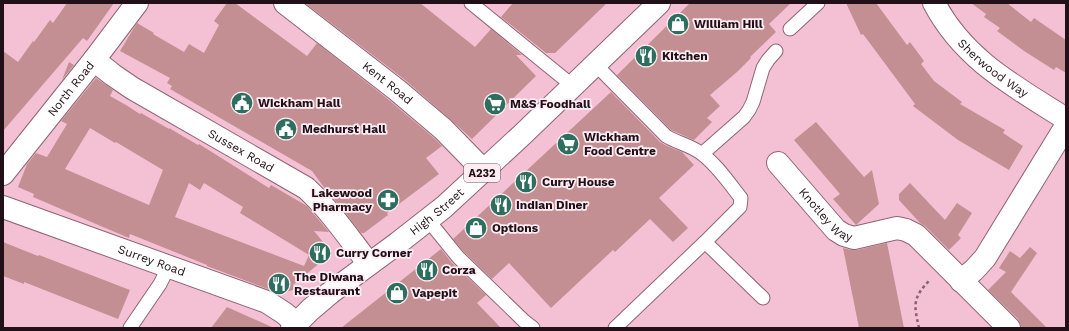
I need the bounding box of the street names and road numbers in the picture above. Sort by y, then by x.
street label: Sherwood Way [955,36,1032,101]
street label: North Road [45,59,97,119]
street label: Kent Road [360,59,415,107]
street label: Sussex Road [205,126,277,175]
road number: A232 [464,164,500,182]
street label: High Street [407,185,467,238]
street label: Knotley Way [796,185,855,244]
street label: Surrey Road [116,242,187,279]

